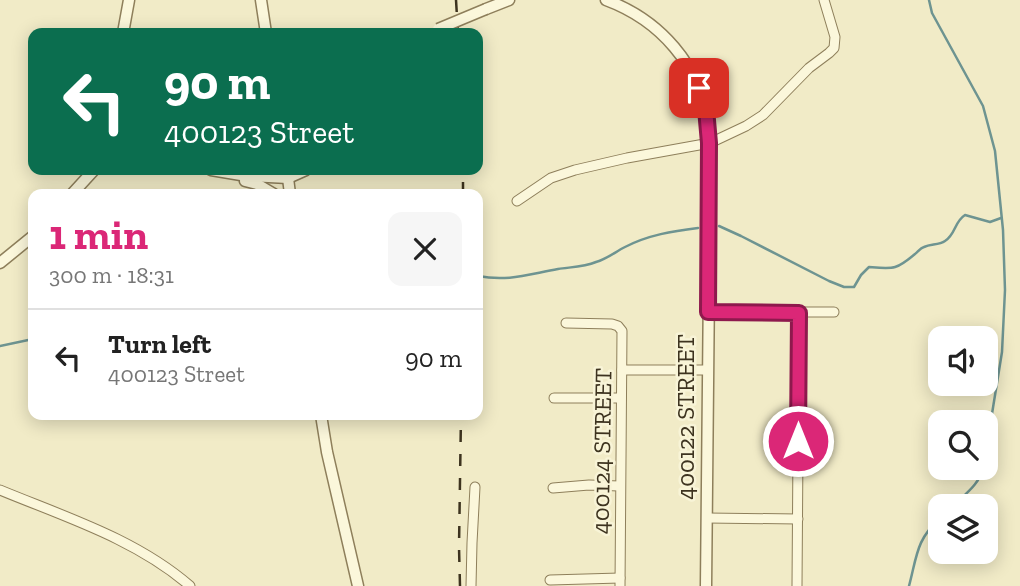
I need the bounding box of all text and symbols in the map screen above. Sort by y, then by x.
text: 90 m [164,53,271,112]
icon: left [49,56,140,147]
pin [669,58,729,118]
icon: arrive [680,69,718,107]
text: 400123 Street [164,113,354,151]
text: 1 min [49,209,148,260]
button: close [388,212,462,286]
text: 300 m · 18:31 [49,261,174,289]
map controls [928,326,998,564]
button: sound [928,326,998,396]
text: Turn left [108,328,211,360]
street label: 400122 STREET [671,334,700,500]
icon: left [49,339,87,377]
text: 90 m [405,342,462,374]
text: 400123 Street [108,360,245,388]
street label: 400124 STREET [586,368,617,534]
position arrow [761,404,835,478]
button: search [928,410,998,480]
button: layers [928,494,998,564]

